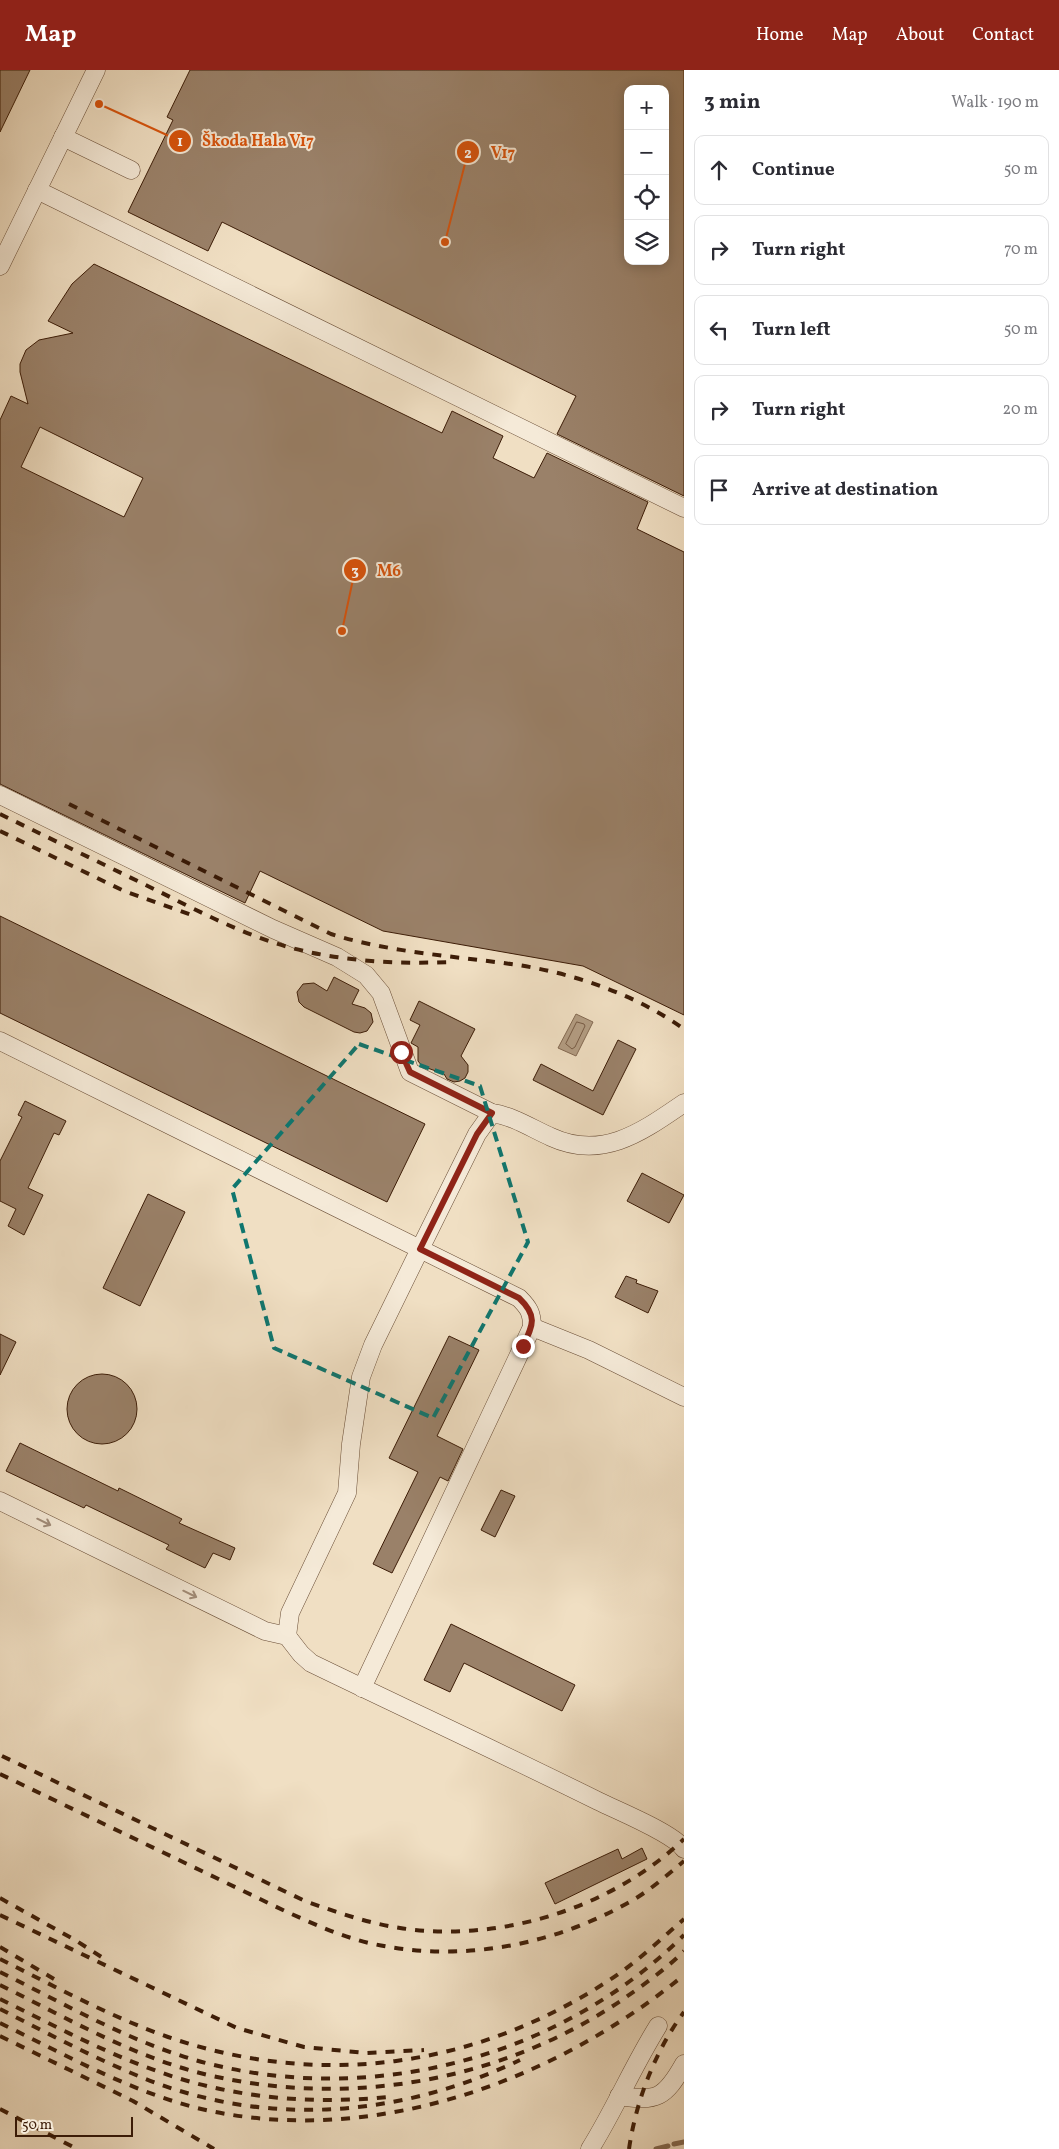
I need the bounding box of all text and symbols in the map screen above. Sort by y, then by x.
text: Map [25,18,76,52]
text: Home [756,23,804,48]
text: Map [832,23,868,48]
text: About [896,23,944,48]
text: Contact [972,23,1034,48]
map controls [624,85,669,265]
button: + [624,85,669,130]
text: 3 min [704,88,760,117]
text: Walk · 190 m [951,92,1039,114]
callout: Škoda Hala V17 [167,125,325,156]
text: Škoda Hala V17 [202,130,314,153]
button: − [624,130,669,175]
text: 1 [177,132,183,153]
callout: V17 [456,137,525,168]
text: V17 [491,143,516,165]
text: 2 [464,144,472,165]
icon: ahead [705,156,733,184]
text: Continue [752,157,835,183]
text: 50 m [1004,159,1038,181]
button: locate [624,175,669,220]
button: layers [624,220,669,265]
icon: right [705,236,733,264]
text: Turn right [752,237,845,263]
text: 70 m [1004,239,1038,261]
icon: left [705,316,733,344]
text: Turn left [752,317,831,343]
text: 50 m [1004,319,1038,341]
icon: right [705,396,733,424]
text: Turn right [752,397,845,423]
text: 20 m [1003,399,1038,421]
icon: arrive [705,476,733,504]
text: Arrive at destination [752,477,938,503]
callout: M6 [342,555,411,586]
text: 3 [351,561,359,582]
text: M6 [377,561,401,583]
route start [390,1041,413,1064]
route end [512,1335,535,1358]
one-way arrow [36,1518,51,1527]
one-way arrow [182,1589,197,1599]
scale bar [15,2114,132,2137]
text: 50 m [22,2116,52,2135]

